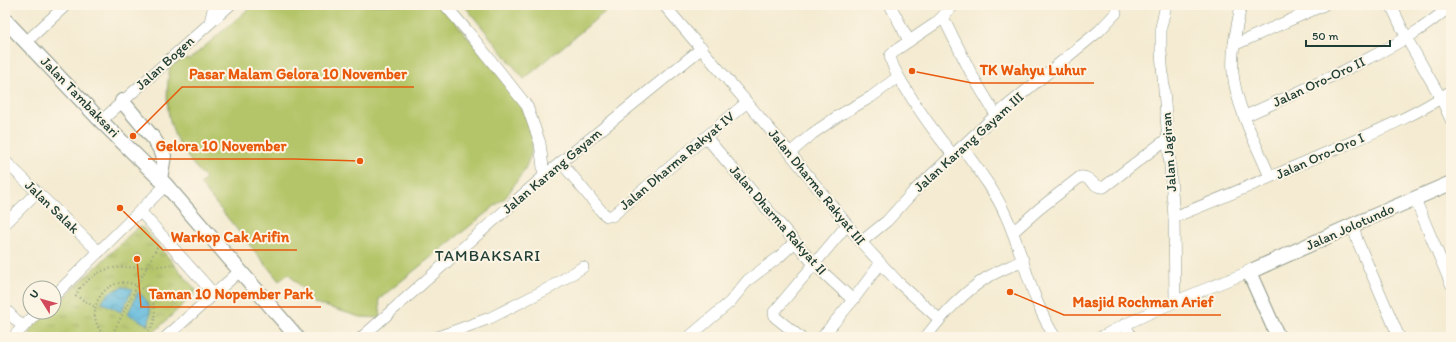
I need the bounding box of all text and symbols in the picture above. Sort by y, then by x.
scale bar [1306,22,1390,48]
text: 50 m [1312,29,1338,43]
street label: Jalan Bogen [132,32,198,94]
street label: Jalan Tambaksari [37,53,123,141]
street label: Jalan Oro-Oro II [1270,53,1368,111]
callout: TK Wahyu Luhur [972,56,1094,83]
callout: Pasar Malam Gelora 10 November [182,60,414,87]
text: TK Wahyu Luhur [979,61,1087,80]
text: Pasar Malam Gelora 10 November [189,65,408,83]
street label: Jalan Karang Gayam III [911,88,1027,196]
street label: Jalan Dharma Rakyat IV [616,108,738,214]
street label: Jalan Jagiran [1158,111,1180,192]
street label: Jalan Karang Gayam [499,124,605,218]
street label: Jalan Dharma Rakyat III [765,125,869,249]
street label: Jalan Oro-Oro I [1273,129,1367,183]
callout: Gelora 10 November [148,132,294,159]
text: Gelora 10 November [156,137,287,155]
street label: Jalan Dharma Rakyat II [726,162,830,278]
street label: Jalan Salak [21,177,83,238]
street label: Jalan Jolotundo [1303,200,1397,254]
callout: Warkop Cak Arifin [163,223,297,250]
text: Warkop Cak Arifin [171,228,290,247]
district label: TAMBAKSARI [435,246,541,265]
north arrow [22,280,62,320]
callout: Taman 10 Nopember Park [141,280,321,307]
text: Taman 10 Nopember Park [148,285,313,304]
text: U [27,287,42,301]
callout: Masjid Rochman Arief [1064,288,1221,315]
text: Masjid Rochman Arief [1072,293,1214,312]

